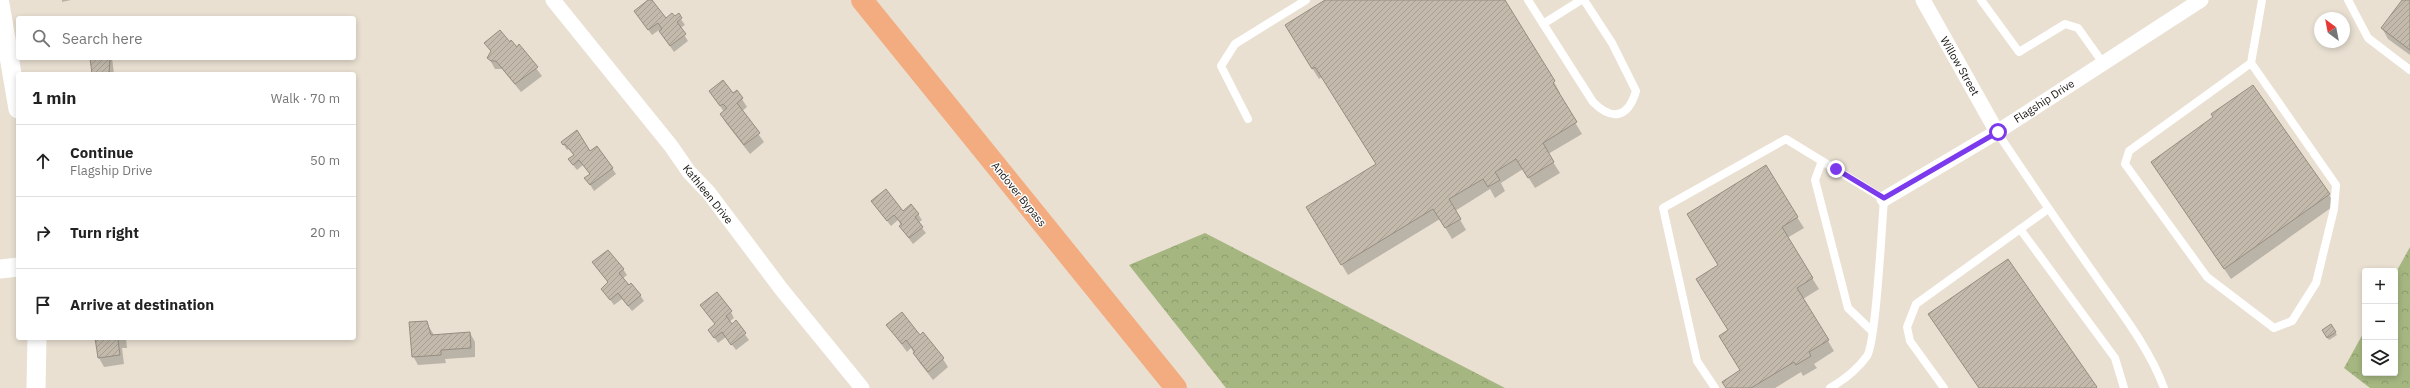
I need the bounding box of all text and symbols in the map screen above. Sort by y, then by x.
north arrow [2314,12,2350,48]
search box [16,16,356,60]
icon: search [30,27,52,49]
text: Search here [62,29,142,48]
street label: Willow Street [1937,34,1983,98]
street label: Flagship Drive [2011,76,2077,126]
text: 1 min [32,87,76,109]
text: Walk · 70 m [271,90,340,107]
route start [1989,123,2007,141]
text: Continue [70,143,134,162]
icon: ahead [32,150,54,172]
text: 50 m [310,152,340,169]
street label: Andover Bypass [989,159,1049,229]
route end [1827,160,1845,178]
text: Flagship Drive [70,162,152,179]
street label: Kathleen Drive [680,162,736,226]
icon: right [32,222,54,244]
text: Turn right [70,223,139,242]
text: 20 m [310,224,340,241]
map controls [2362,268,2398,376]
button: + [2362,268,2398,304]
icon: arrive [32,294,54,316]
text: Arrive at destination [70,295,214,314]
button: − [2362,304,2398,340]
button: layers [2362,340,2398,376]

